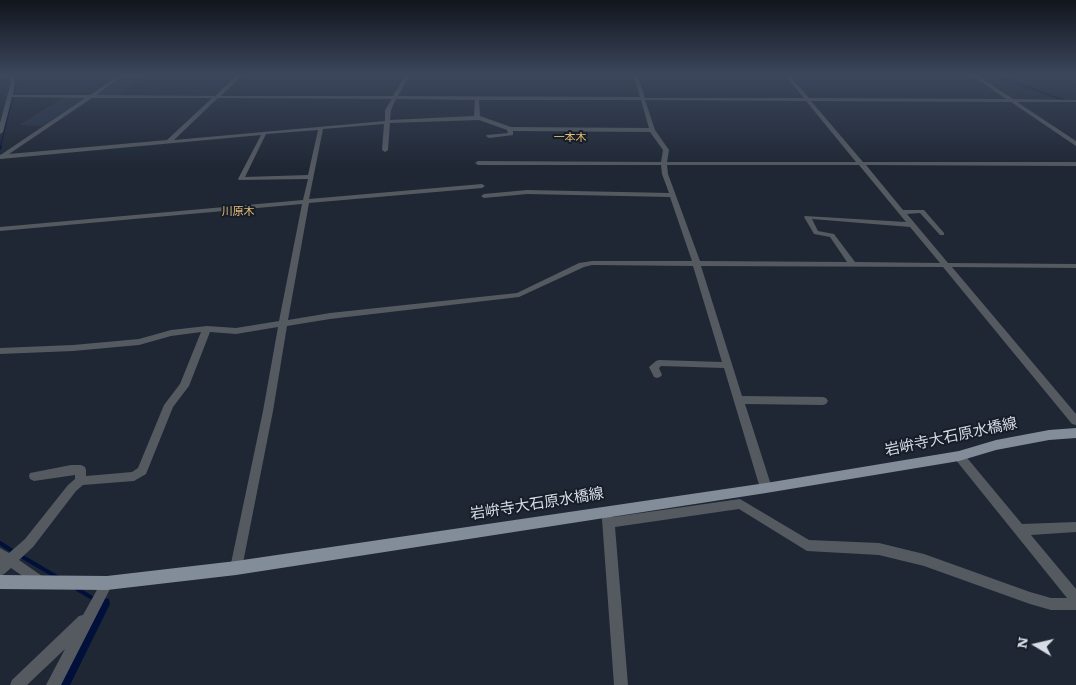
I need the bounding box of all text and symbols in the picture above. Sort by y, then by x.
district label: 一本木 [554,131,586,145]
district label: 川原木 [222,205,254,219]
street label: 岩峅寺大石原水橋線 [883,414,1019,460]
street label: 岩峅寺大石原水橋線 [469,485,605,523]
north arrow [1011,620,1061,670]
text: N [1010,635,1032,650]

